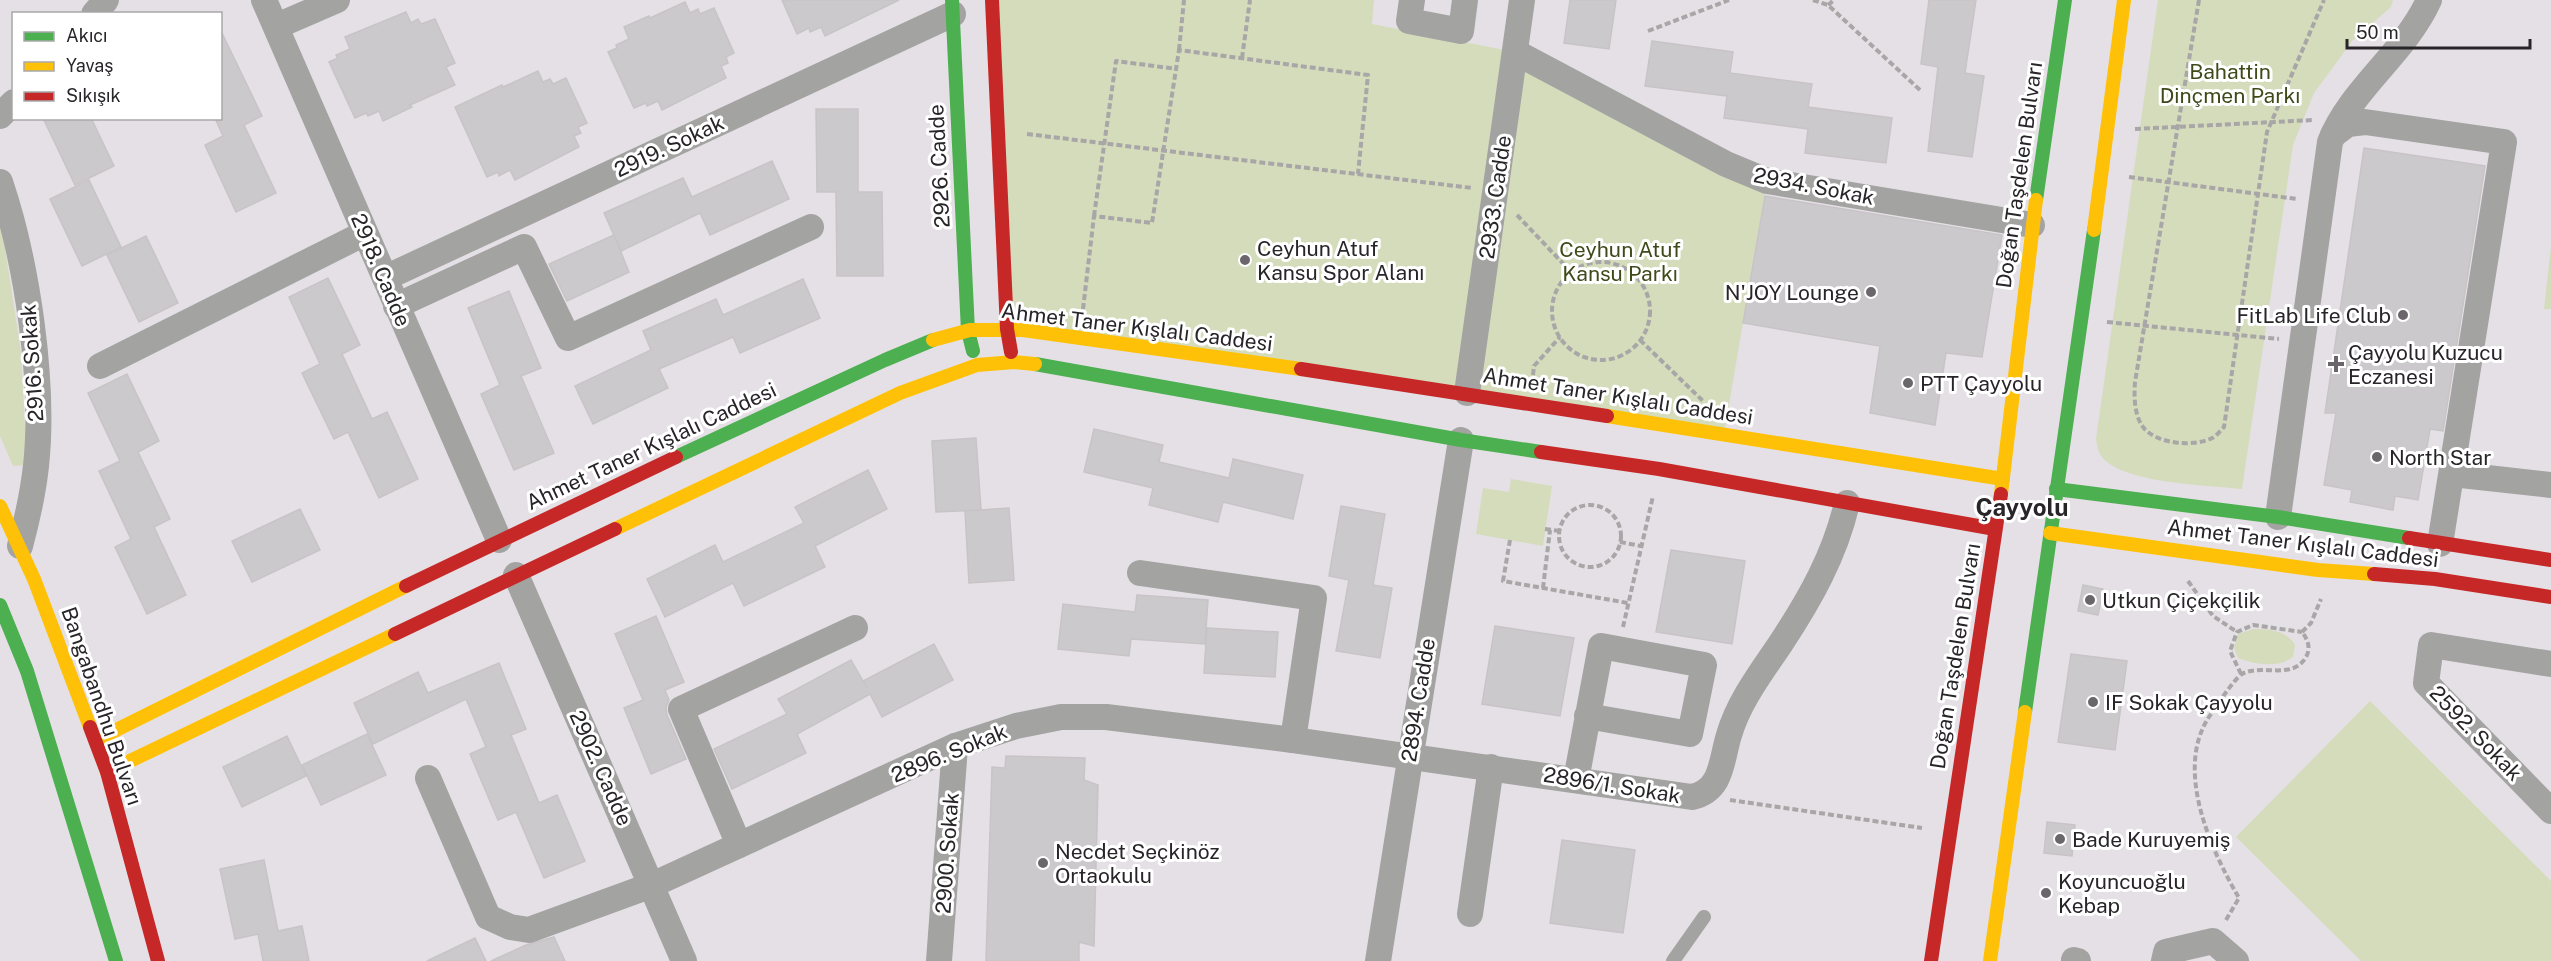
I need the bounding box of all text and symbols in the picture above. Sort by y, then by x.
legend [12,12,222,120]
scale bar [2347,12,2530,50]
text: 50 m [2356,22,2399,43]
text: Akıcı [66,25,107,46]
text: Yavaş [66,55,113,76]
park label: Bahattin Dinçmen Parkı [2160,59,2300,108]
street label: Doğan Taşdelen Bulvarı [1991,60,2047,290]
text: Sıkışık [66,85,121,106]
street label: 2926. Cadde [923,104,955,228]
street label: 2919. Sokak [610,110,728,182]
street label: 2933. Cadde [1474,134,1516,260]
street label: 2934. Sokak [1752,162,1877,210]
street label: 2918. Cadde [346,210,416,330]
place label: Ceyhun Atuf Kansu Spor Alanı [1257,236,1424,285]
park label: Ceyhun Atuf Kansu Parkı [1559,237,1681,286]
marker: Ceyhun Atuf Kansu Spor Alanı [1238,253,1252,267]
place label: N'JOY Lounge [1725,280,1859,305]
marker: N'JOY Lounge [1864,285,1878,299]
street label: Ahmet Taner Kışlalı Caddesi [1000,298,1274,356]
street label: 2916. Sokak [15,303,49,423]
place label: FitLab Life Club [2237,303,2391,328]
marker: FitLab Life Club [2396,308,2410,322]
place label: Çayyolu Kuzucu Eczanesi [2348,340,2503,389]
marker: Çayyolu Kuzucu Eczanesi [2329,357,2343,371]
street label: Ahmet Taner Kışlalı Caddesi [1481,362,1755,430]
place label: PTT Çayyolu [1920,371,2042,396]
marker: PTT Çayyolu [1901,376,1915,390]
street label: Ahmet Taner Kışlalı Caddesi [522,377,780,515]
place label: North Star [2389,445,2491,470]
marker: North Star [2370,450,2384,464]
district label: Çayyolu [1975,493,2069,522]
street label: Ahmet Taner Kışlalı Caddesi [2166,514,2440,572]
street label: Doğan Taşdelen Bulvarı [1925,541,1985,771]
place label: Utkun Çiçekçilik [2102,588,2261,613]
marker: Utkun Çiçekçilik [2083,593,2097,607]
street label: Bangabandhu Bulvarı [56,604,148,808]
street label: 2894. Cadde [1396,636,1440,764]
street label: 2592. Sokak [2425,680,2528,786]
place label: IF Sokak Çayyolu [2105,690,2273,715]
marker: IF Sokak Çayyolu [2086,695,2100,709]
street label: 2902. Cadde [564,707,638,829]
street label: 2896. Sokak [887,718,1011,788]
street label: 2896/1. Sokak [1542,762,1683,808]
street label: 2900. Sokak [930,791,964,915]
place label: Bade Kuruyemiş [2072,827,2230,852]
marker: Bade Kuruyemiş [2053,832,2067,846]
place label: Necdet Seçkinöz Ortaokulu [1055,839,1219,888]
marker: Necdet Seçkinöz Ortaokulu [1036,856,1050,870]
place label: Koyuncuoğlu Kebap [2058,869,2186,918]
marker: Koyuncuoğlu Kebap [2039,886,2053,900]

